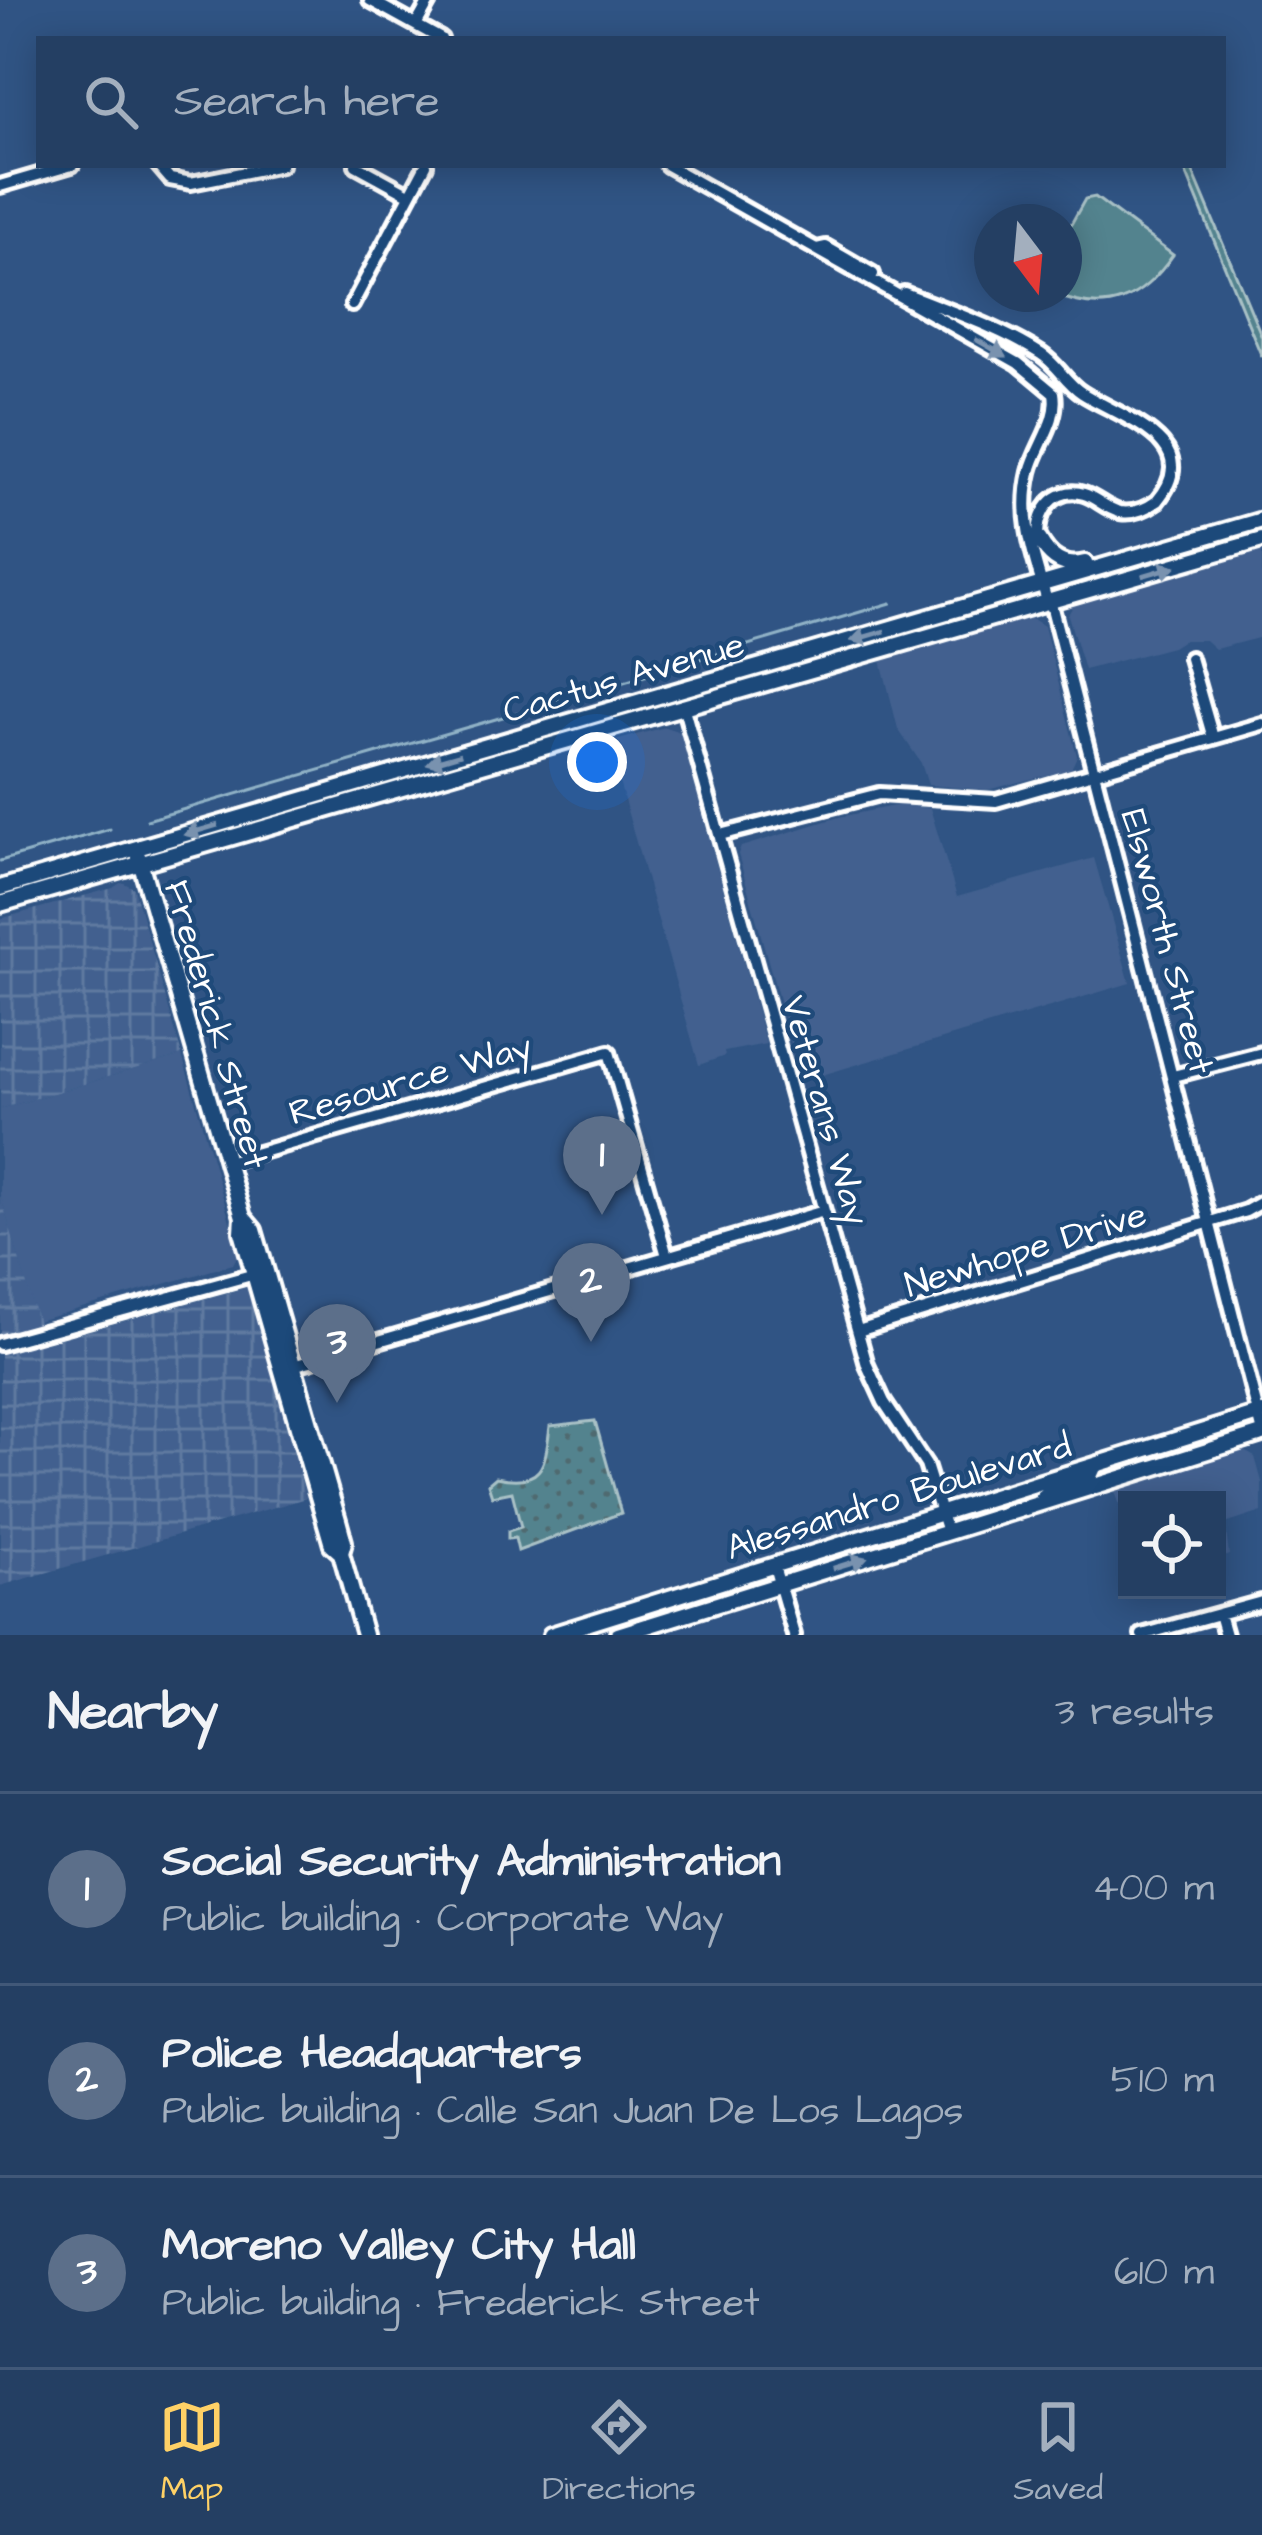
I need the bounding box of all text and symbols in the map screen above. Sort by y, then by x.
search box [36,36,1226,168]
icon: search [78,69,144,135]
text: Search here [174,71,440,133]
north arrow [974,204,1082,312]
one-way arrow [974,337,1009,358]
one-way arrow [1141,561,1178,579]
street label: Cactus Avenue [497,620,750,737]
one-way arrow [849,628,886,646]
your location [567,732,627,792]
one-way arrow [426,751,462,769]
street label: Elsworth Street [1107,804,1227,1080]
one-way arrow [182,822,218,840]
street label: Frederick Street [150,874,281,1175]
street label: Veterans Way [767,990,882,1232]
street label: Resource Way [283,1021,538,1139]
pin: 1 [563,1116,641,1215]
street label: Newhope Drive [899,1189,1153,1311]
pin: 2 [552,1243,630,1342]
pin: 3 [298,1304,376,1403]
street label: Alessandro Boulevard [720,1421,1077,1574]
map controls [1118,1491,1226,1599]
button: locate [1118,1491,1226,1599]
one-way arrow [832,1552,869,1571]
text: Nearby [48,1678,218,1749]
text: 3 results [1055,1686,1214,1740]
text: Social Security Administration [162,1831,781,1893]
text: 1 [85,1862,90,1916]
text: 400 m [1092,1862,1214,1916]
text: Public building · Corporate Way [162,1893,723,1947]
text: Police Headquarters [162,2023,582,2085]
text: 2 [76,2054,98,2108]
text: 510 m [1111,2054,1214,2108]
text: Public building · Calle San Juan De Los Lagos [162,2085,963,2139]
text: Moreno Valley City Hall [162,2215,636,2277]
text: 3 [77,2246,97,2300]
text: 610 m [1114,2246,1214,2300]
text: Public building · Frederick Street [162,2277,760,2331]
tab: Map [159,2394,225,2512]
tab: Directions [542,2394,696,2512]
tab: Saved [1013,2394,1103,2512]

